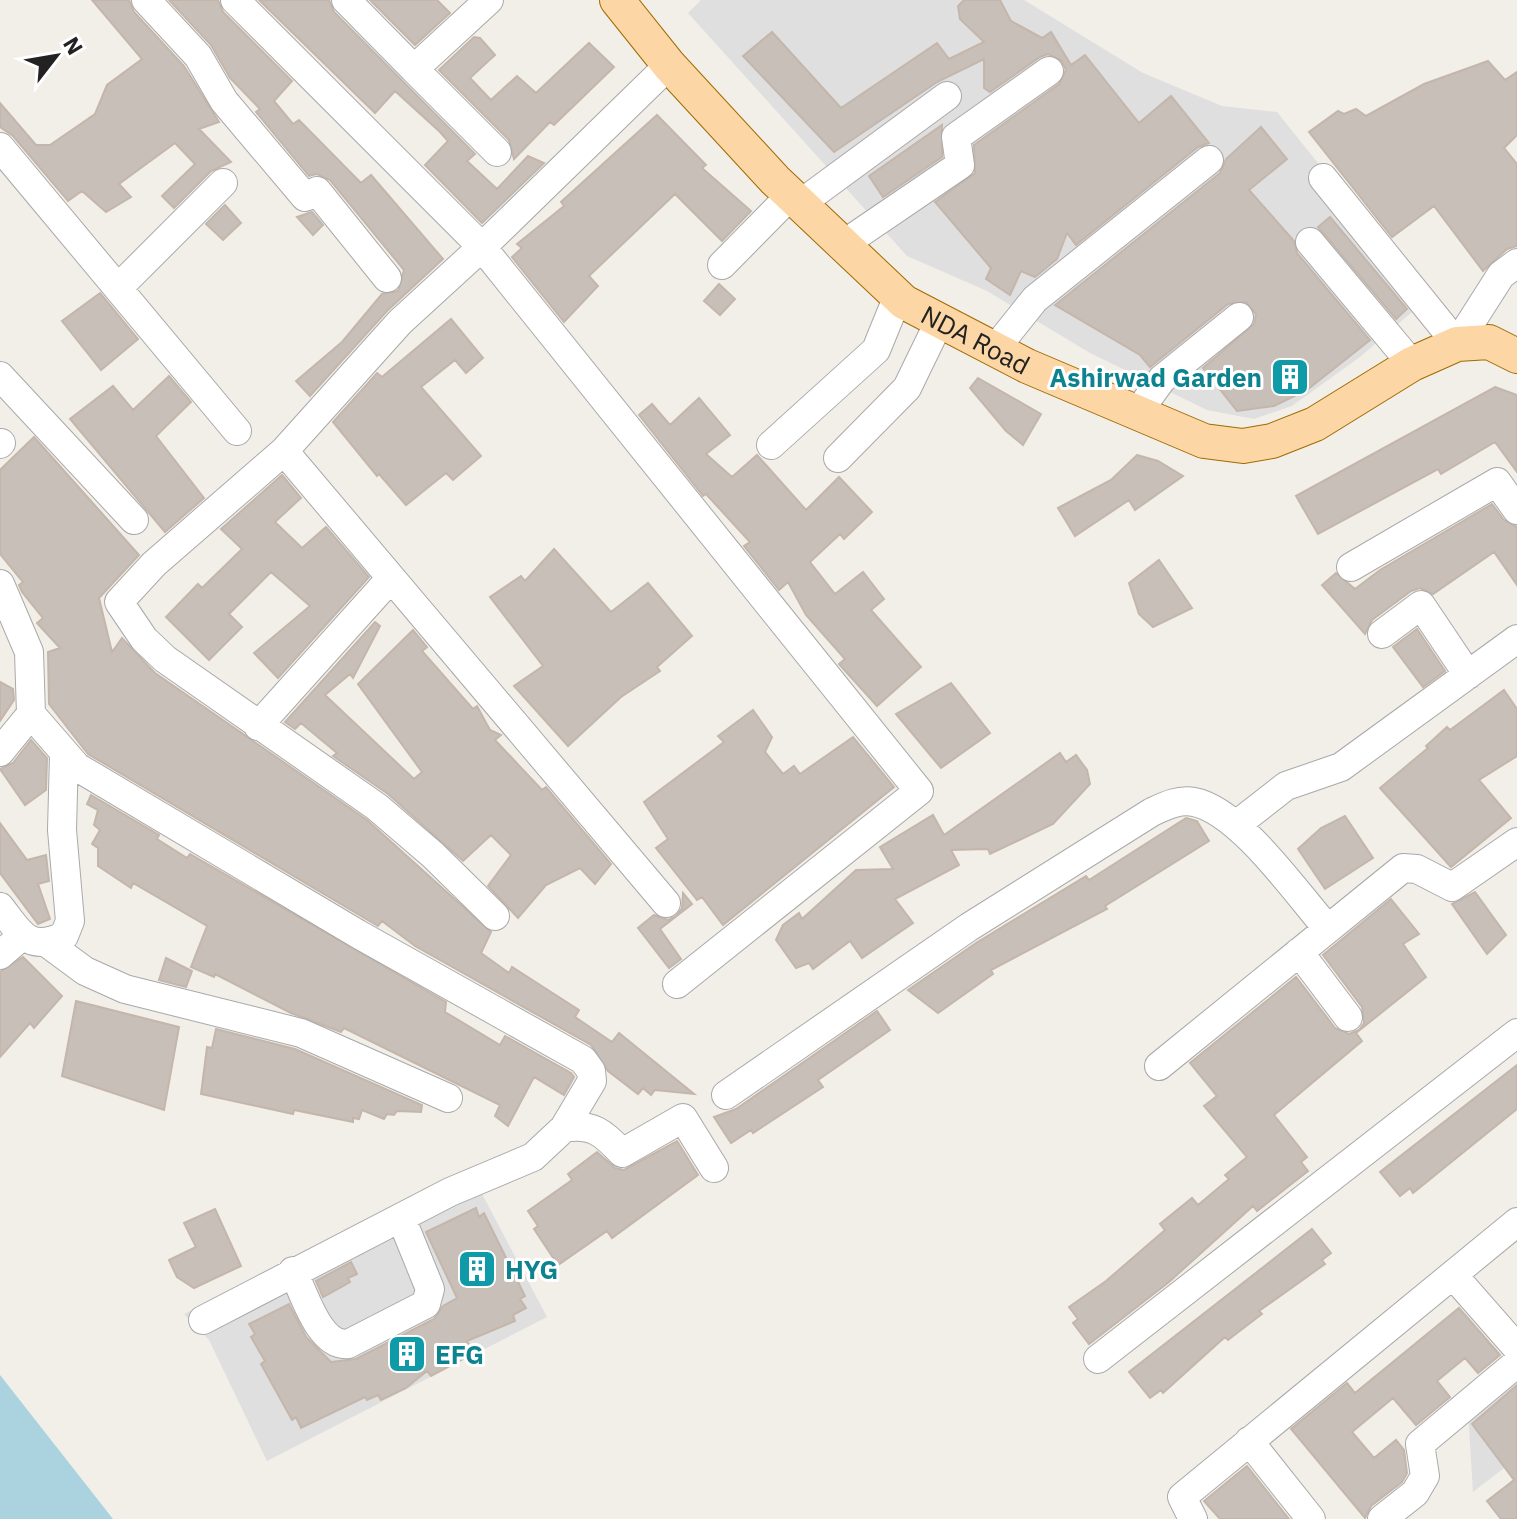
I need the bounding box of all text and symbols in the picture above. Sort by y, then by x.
north arrow [16,16,96,96]
text: N [57,31,90,60]
street label: NDA Road [915,297,1036,382]
building icon: Ashirwad Garden [1269,356,1311,398]
place label: Ashirwad Garden [1049,360,1262,394]
building icon: HYG [456,1248,498,1290]
place label: HYG [505,1252,558,1286]
building icon: EFG [386,1333,428,1375]
place label: EFG [435,1337,484,1371]

